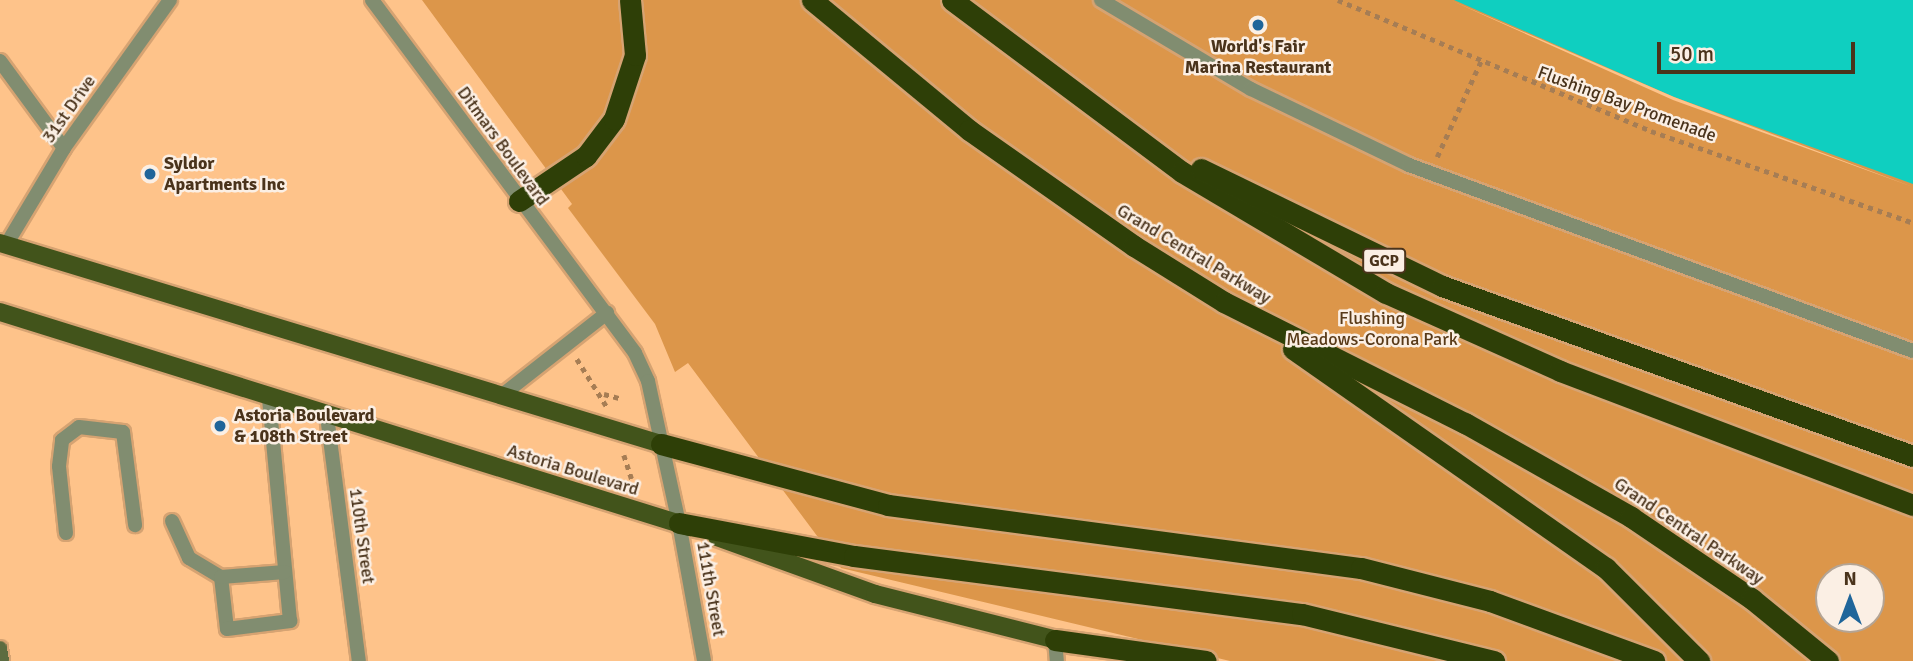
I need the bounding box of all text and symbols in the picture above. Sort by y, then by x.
marker: World's Fair Marina Restaurant [1250,17,1266,33]
scale bar [1661,28,1859,72]
place label: World's Fair Marina Restaurant [1185,36,1331,78]
text: 50 m [1670,41,1714,67]
street label: Flushing Bay Promenade [1535,62,1719,146]
street label: 31st Drive [38,71,100,147]
street label: Ditmars Boulevard [453,82,553,210]
place label: Syldor Apartments Inc [164,153,285,196]
marker: Syldor Apartments Inc [142,166,158,182]
street label: Grand Central Parkway [1113,199,1275,309]
road number: GCP [1361,248,1407,274]
park label: Flushing Meadows-Corona Park [1286,308,1458,350]
place label: Astoria Boulevard & 108th Street [234,405,375,448]
marker: Astoria Boulevard & 108th Street [212,418,228,434]
street label: Astoria Boulevard [505,440,641,500]
street label: Grand Central Parkway [1610,473,1768,589]
street label: 110th Street [345,487,379,585]
street label: 111th Street [692,540,730,638]
north arrow [1815,563,1885,633]
text: N [1843,567,1857,591]

